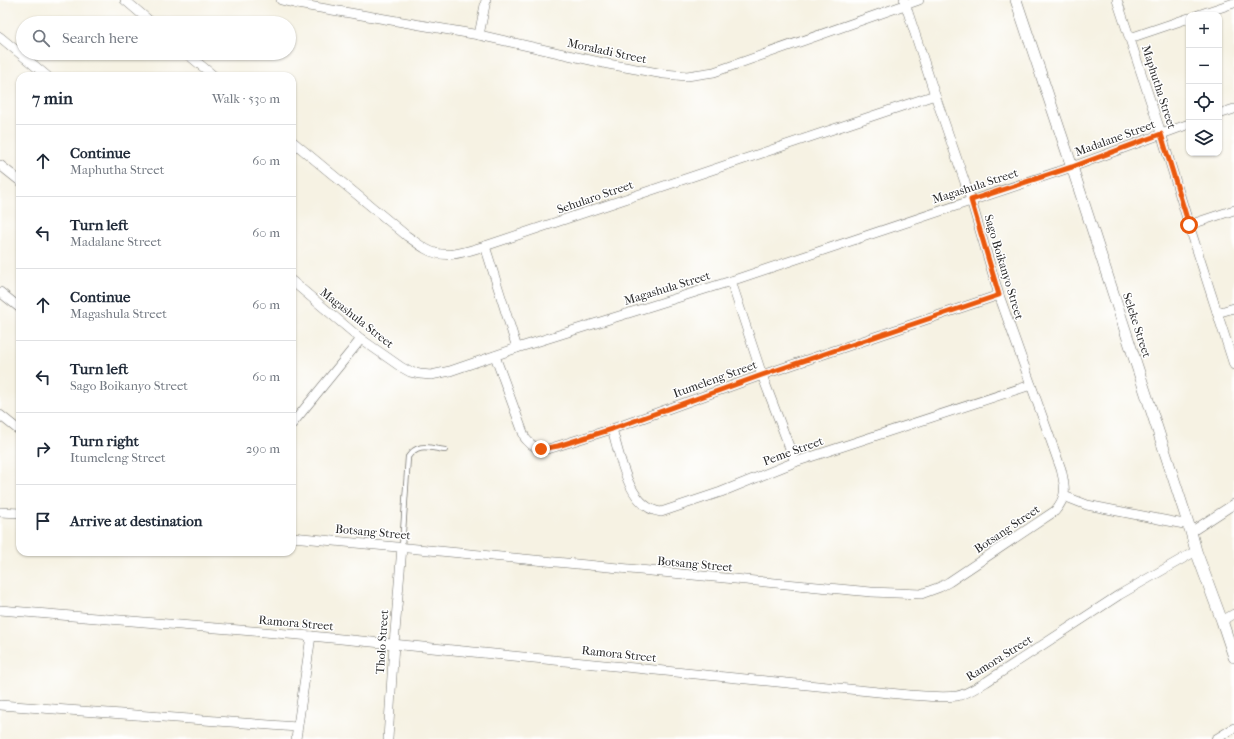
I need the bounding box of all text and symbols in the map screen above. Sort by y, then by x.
map controls [1186,12,1222,156]
button: + [1186,12,1222,48]
search box [16,16,296,60]
icon: search [30,27,52,49]
text: Search here [62,29,138,47]
street label: Moraladi Street [566,36,649,66]
street label: Maphutha Street [1139,43,1179,131]
button: − [1186,48,1222,84]
button: locate [1186,84,1222,120]
text: 7 min [32,88,73,108]
text: Walk · 530 m [212,91,280,106]
street label: Madalane Street [1073,117,1158,159]
button: layers [1186,120,1222,156]
text: Continue [70,144,130,162]
icon: ahead [32,150,54,172]
text: 60 m [252,153,280,168]
text: Maphutha Street [70,162,164,177]
street label: Magashula Street [930,165,1020,206]
street label: Sehularo Street [555,177,636,217]
street label: Sago Boikanyo Street [981,213,1027,322]
text: Turn left [70,216,128,234]
route start [1180,216,1198,234]
icon: left [32,222,54,244]
text: 60 m [252,225,280,240]
text: Madalane Street [70,234,162,249]
street label: Magashula Street [622,268,712,308]
street label: Magashula Street [317,285,397,351]
text: Continue [70,288,130,306]
street label: Seleke Street [1120,291,1154,360]
icon: ahead [32,294,54,316]
text: 60 m [252,297,280,312]
text: Magashula Street [70,306,167,321]
street label: Itumeleng Street [671,357,759,401]
text: Turn left [70,360,128,378]
icon: left [32,366,54,388]
text: 60 m [252,369,280,384]
text: Sago Boikanyo Street [70,378,188,393]
text: Turn right [70,432,139,450]
street label: Peme Street [761,433,826,468]
icon: right [32,438,54,460]
route end [532,440,550,458]
text: 290 m [246,441,280,456]
text: Itumeleng Street [70,450,166,465]
street label: Botsang Street [972,502,1043,556]
icon: arrive [32,510,54,532]
text: Arrive at destination [70,512,202,530]
street label: Botsang Street [335,522,412,542]
street label: Botsang Street [657,554,734,574]
street label: Tholo Street [373,609,391,675]
street label: Ramora Street [258,613,335,633]
street label: Ramora Street [963,632,1035,684]
street label: Ramora Street [581,643,658,665]

